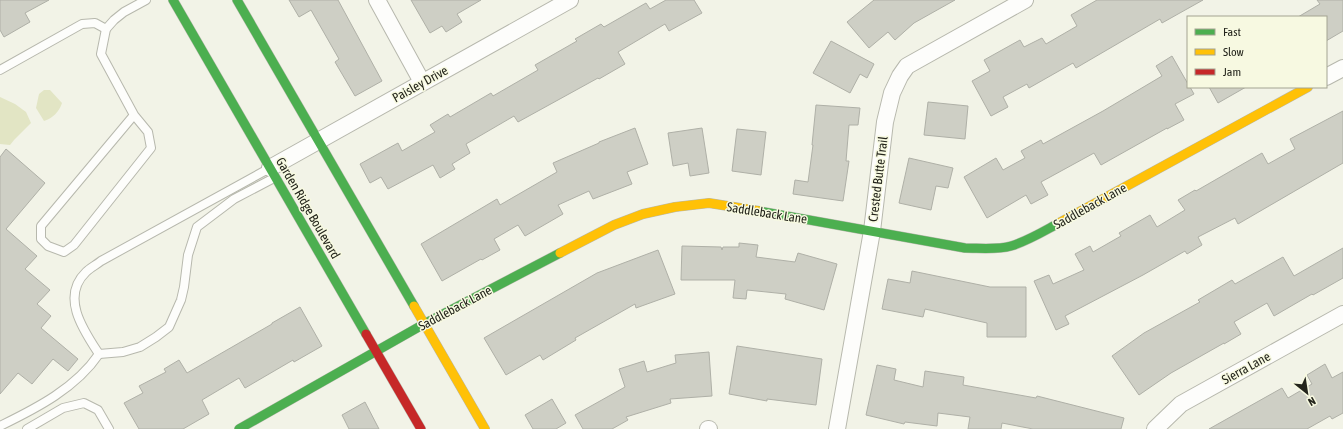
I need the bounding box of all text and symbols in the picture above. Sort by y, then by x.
legend [1187,16,1327,88]
text: Fast [1223,25,1241,39]
text: Slow [1223,45,1244,59]
street label: Paisley Drive [390,63,450,105]
text: Jam [1223,65,1241,79]
street label: Crested Butte Trail [865,135,891,223]
street label: Garden Ridge Boulevard [273,155,343,261]
street label: Saddleback Lane [1051,180,1129,232]
street label: Saddleback Lane [726,199,808,227]
street label: Saddleback Lane [416,282,494,334]
street label: Sierra Lane [1219,349,1273,387]
north arrow [1287,373,1327,413]
text: N [1306,395,1318,408]

